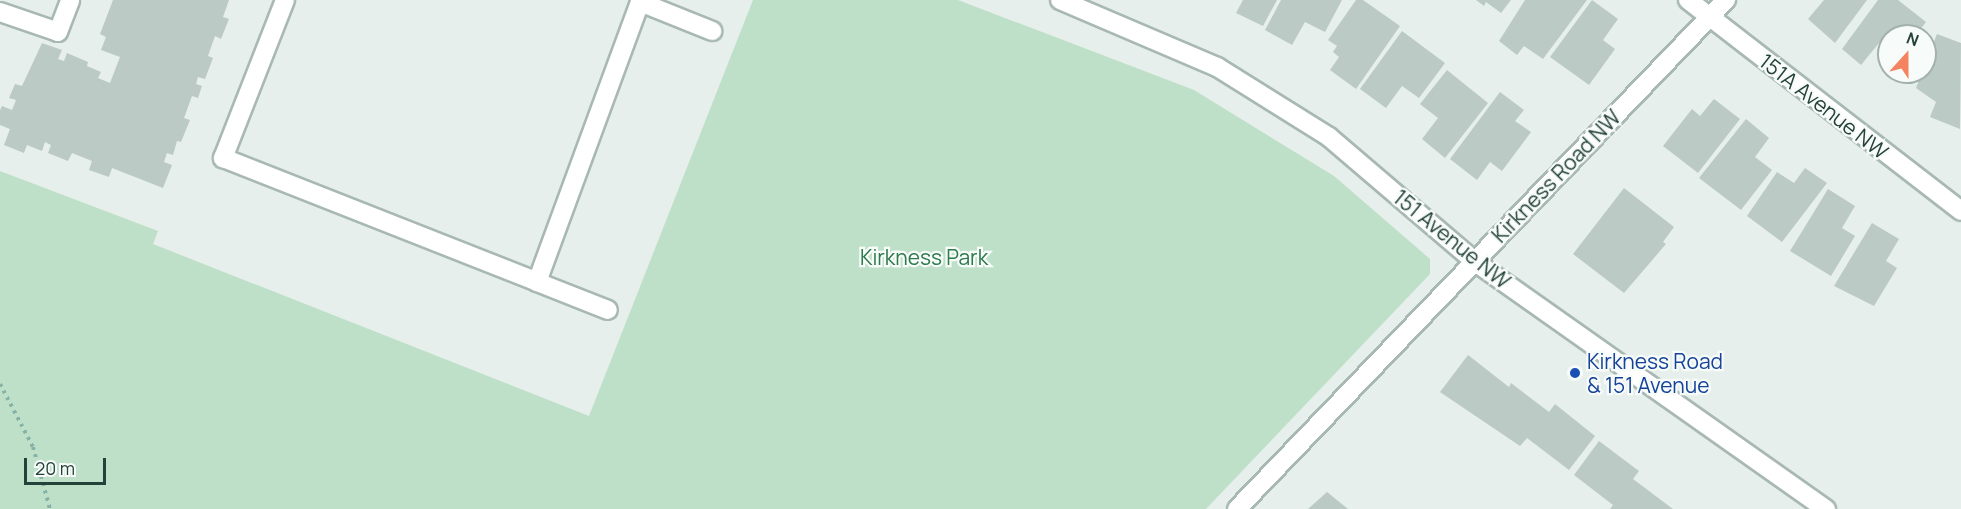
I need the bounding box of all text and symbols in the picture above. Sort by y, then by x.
north arrow [1877,24,1937,84]
text: N [1903,27,1922,51]
street label: 151A Avenue NW [1755,48,1893,164]
street label: Kirkness Road NW [1486,105,1626,247]
street label: 151 Avenue NW [1389,184,1515,294]
park label: Kirkness Park [860,244,988,270]
place label: Kirkness Road & 151 Avenue [1587,348,1723,398]
marker: Kirkness Road & 151 Avenue [1568,366,1582,380]
scale bar [27,446,110,484]
text: 20 m [35,456,75,480]

